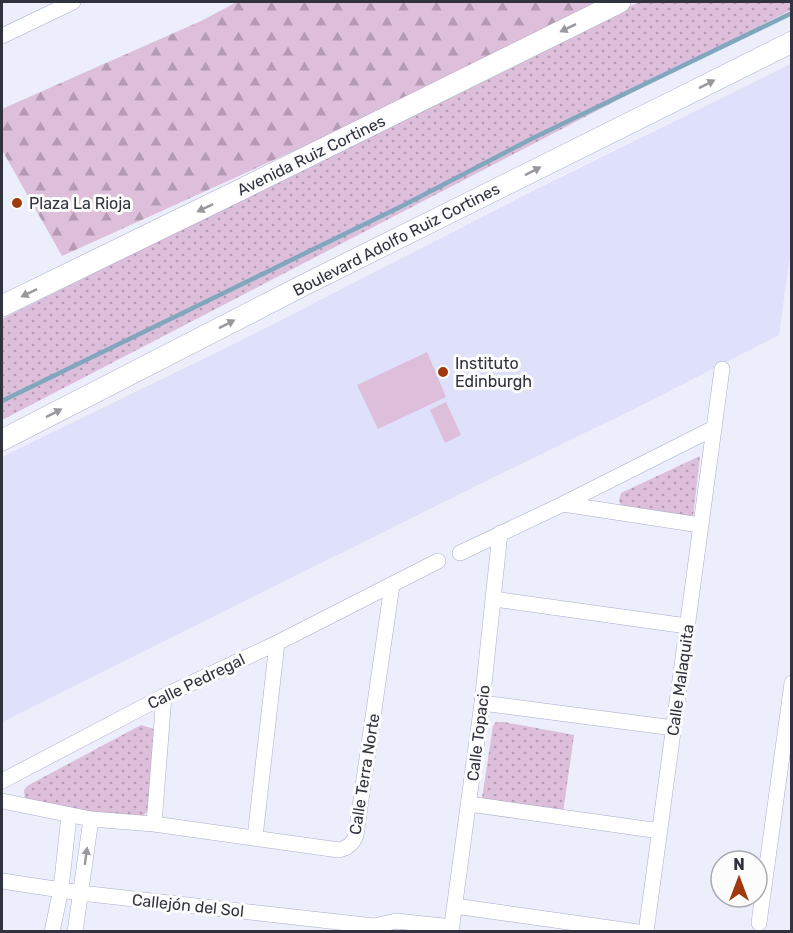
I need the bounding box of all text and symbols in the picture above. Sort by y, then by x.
one-way arrow [559,23,576,32]
one-way arrow [699,79,716,89]
street label: Avenida Ruiz Cortines [234,111,388,200]
one-way arrow [524,166,541,176]
street label: Boulevard Adolfo Ruiz Cortines [290,179,503,300]
place label: Plaza La Rioja [29,194,131,213]
marker: Plaza La Rioja [10,196,24,210]
one-way arrow [196,203,213,212]
one-way arrow [21,288,38,297]
one-way arrow [218,320,236,330]
place label: Instituto Edinburgh [455,354,532,391]
marker: Instituto Edinburgh [436,365,450,379]
one-way arrow [45,409,62,418]
street label: Calle Malaquita [663,623,698,737]
street label: Calle Pedregal [144,650,248,713]
street label: Calle Topacio [463,684,494,782]
street label: Calle Terra Norte [346,712,383,836]
one-way arrow [81,846,91,865]
north arrow [709,849,769,909]
text: N [733,855,745,874]
street label: Callejón del Sol [131,890,245,921]

